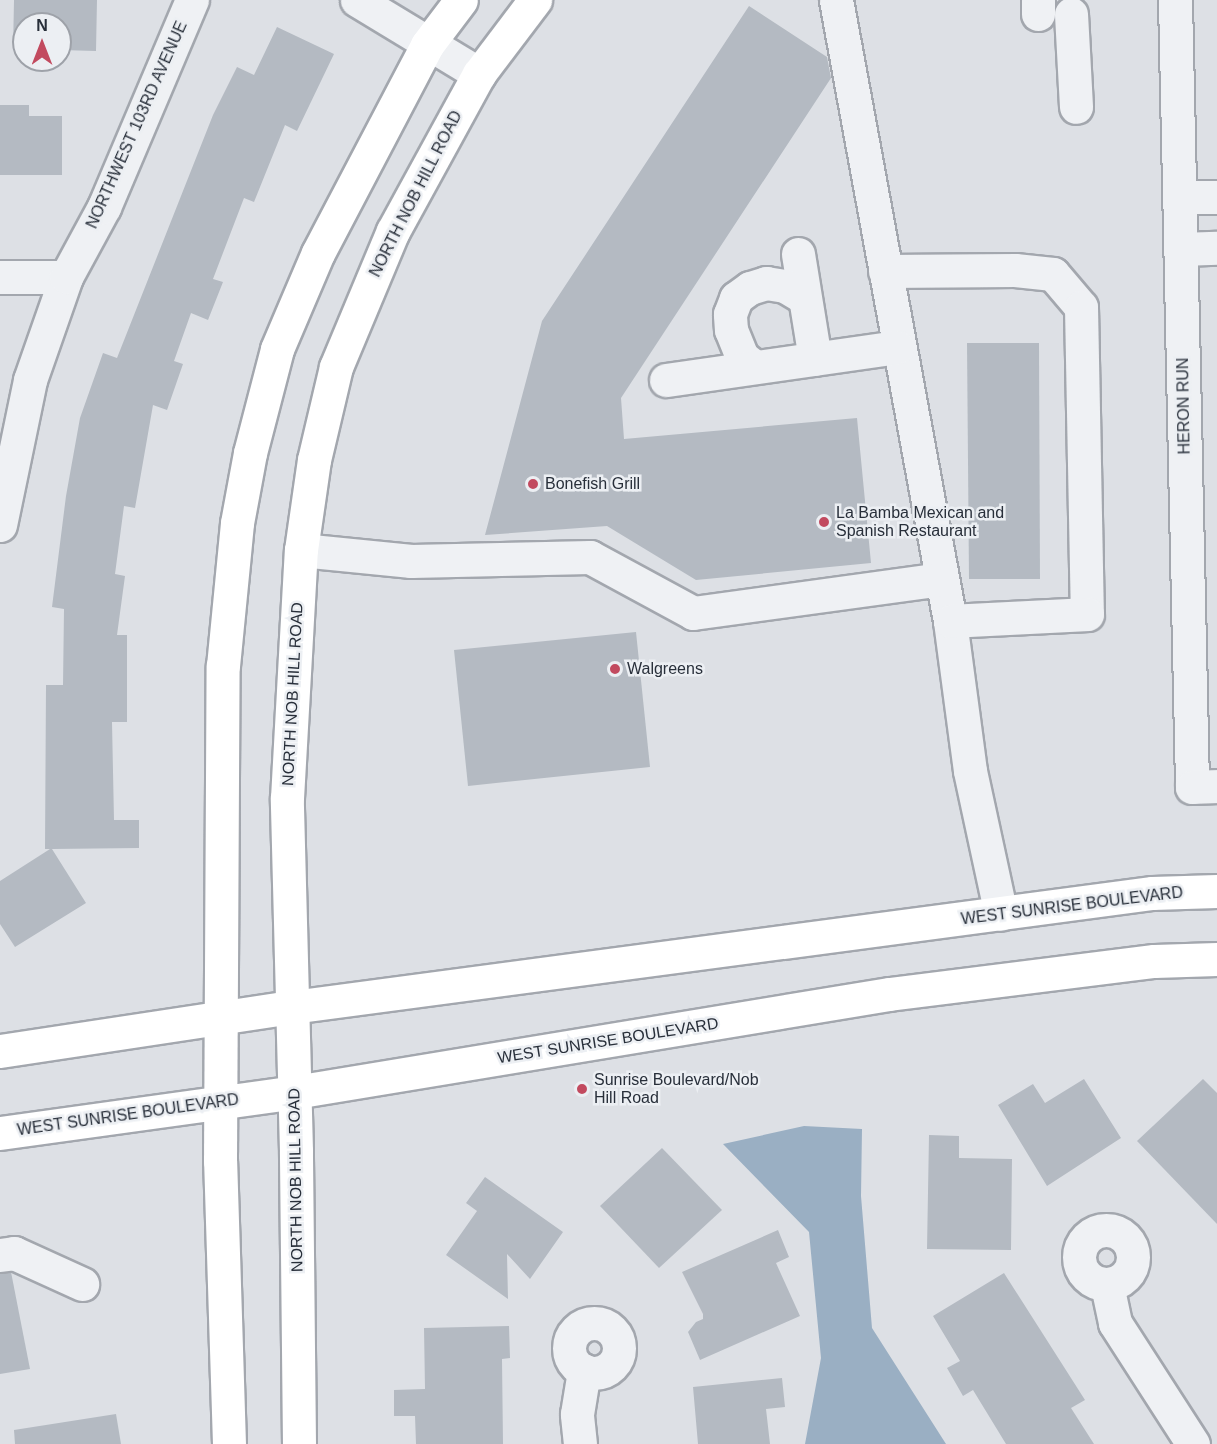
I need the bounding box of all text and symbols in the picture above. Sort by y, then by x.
north arrow [12,12,72,72]
text: N [36,17,48,34]
street label: NORTHWEST 103RD AVENUE [82,18,192,232]
street label: NORTH NOB HILL ROAD [366,107,466,281]
street label: HERON RUN [1174,357,1194,455]
place label: Bonefish Grill [545,474,640,494]
marker: Bonefish Grill [526,477,540,491]
place label: La Bamba Mexican and Spanish Restaurant [836,503,1004,541]
marker: La Bamba Mexican and Spanish Restaurant [817,515,831,529]
street label: NORTH NOB HILL ROAD [279,601,307,787]
place label: Walgreens [627,659,703,679]
marker: Walgreens [608,662,622,676]
street label: WEST SUNRISE BOULEVARD [960,883,1184,929]
street label: WEST SUNRISE BOULEVARD [496,1014,720,1068]
place label: Sunrise Boulevard/Nob Hill Road [594,1070,759,1108]
marker: Sunrise Boulevard/Nob Hill Road [575,1082,589,1096]
street label: NORTH NOB HILL ROAD [285,1088,307,1272]
street label: WEST SUNRISE BOULEVARD [16,1090,240,1140]

